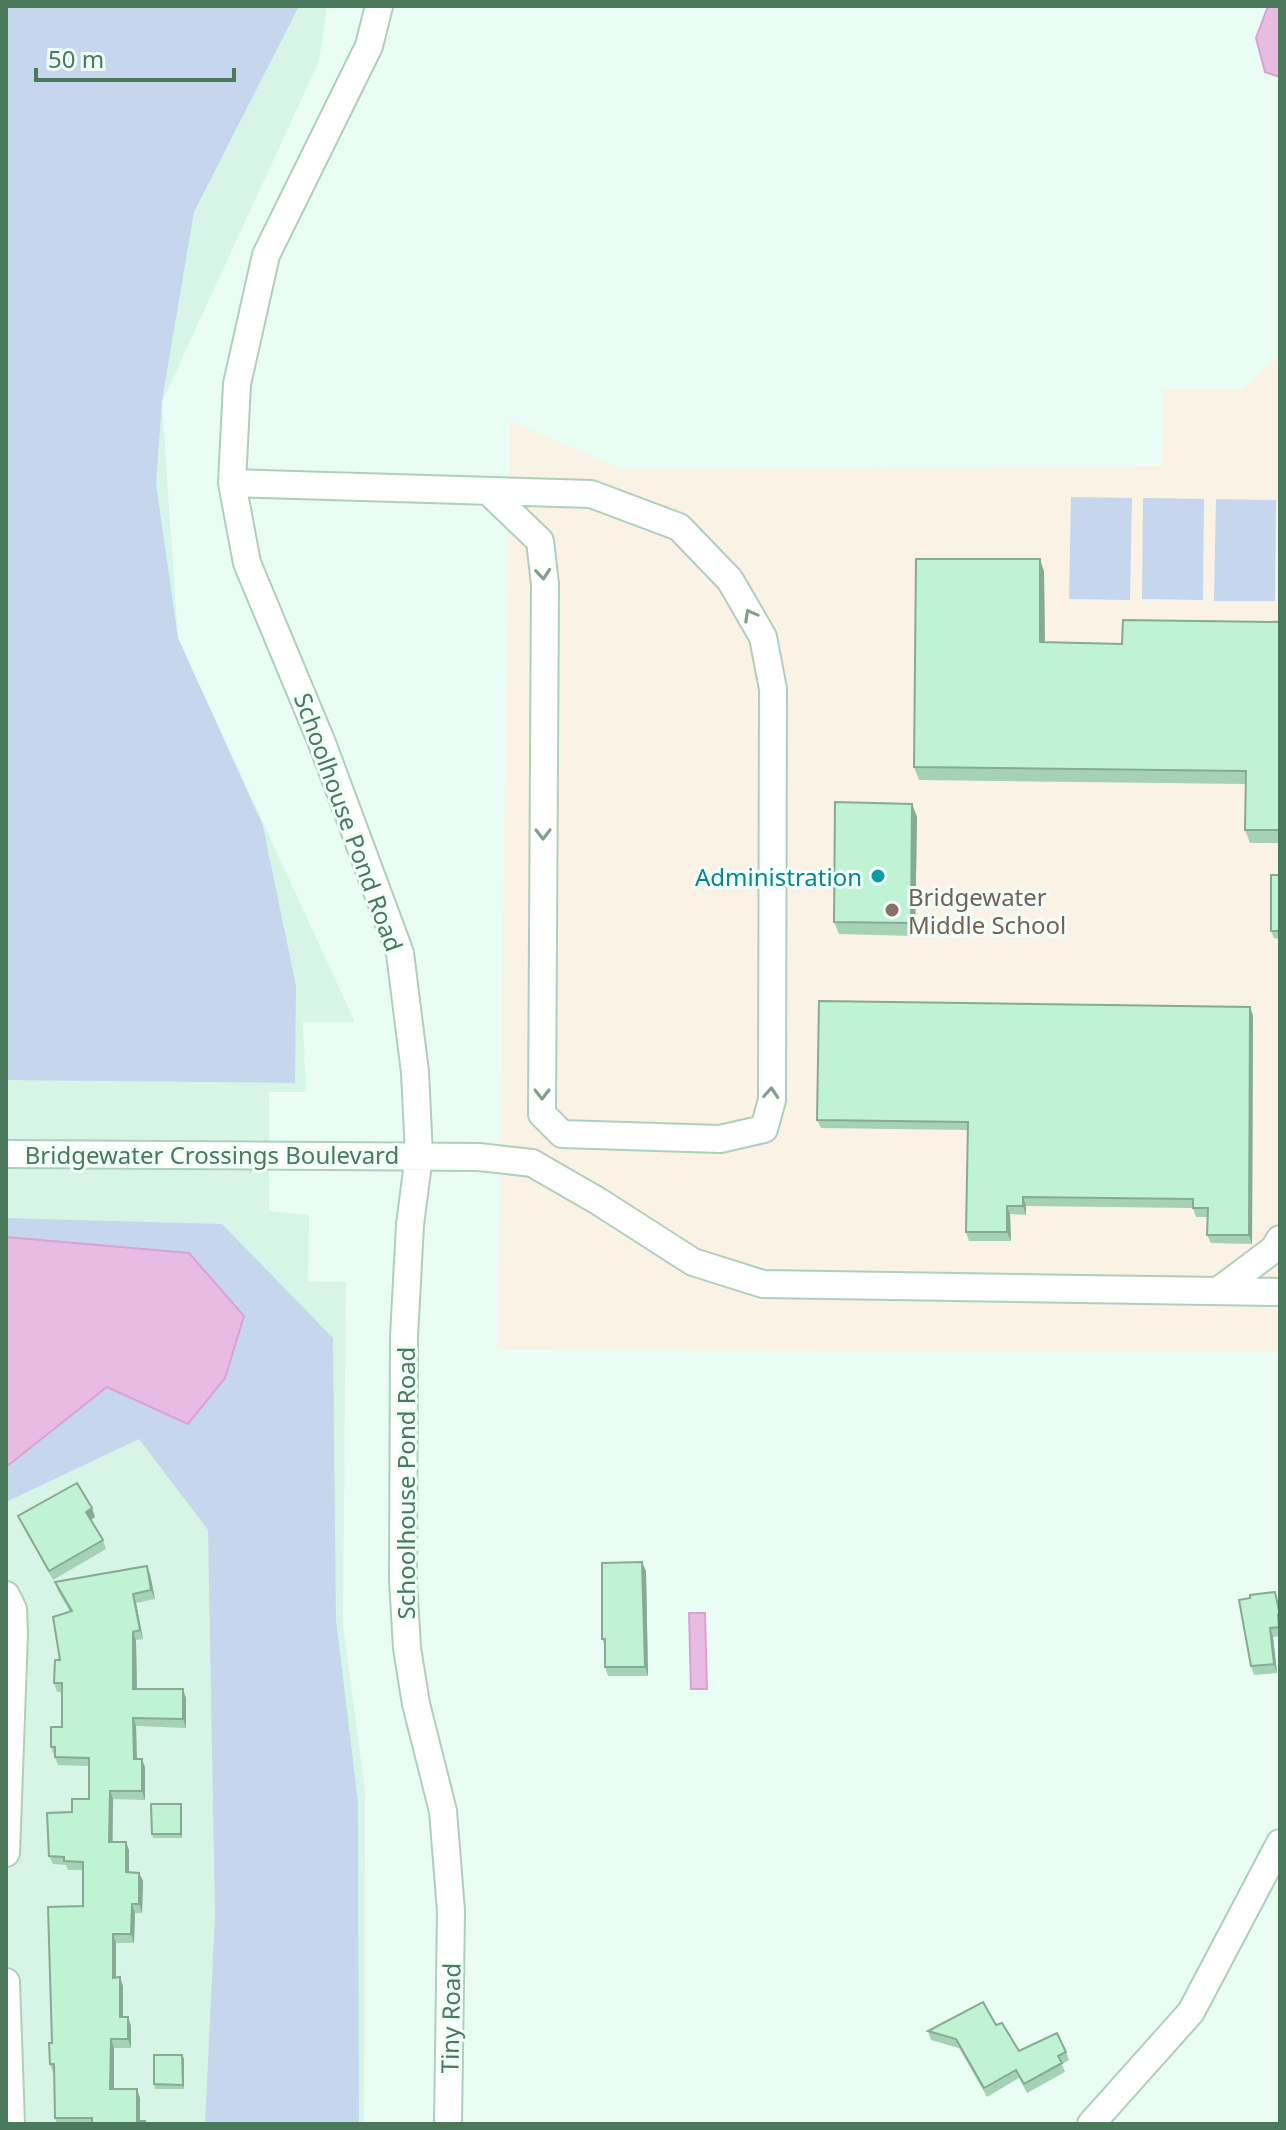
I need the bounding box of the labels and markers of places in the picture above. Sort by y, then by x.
place label: Administration [695,860,862,893]
marker: Administration [869,867,887,885]
place label: Bridgewater Middle School [908,880,1066,941]
marker: Bridgewater Middle School [883,901,901,919]

